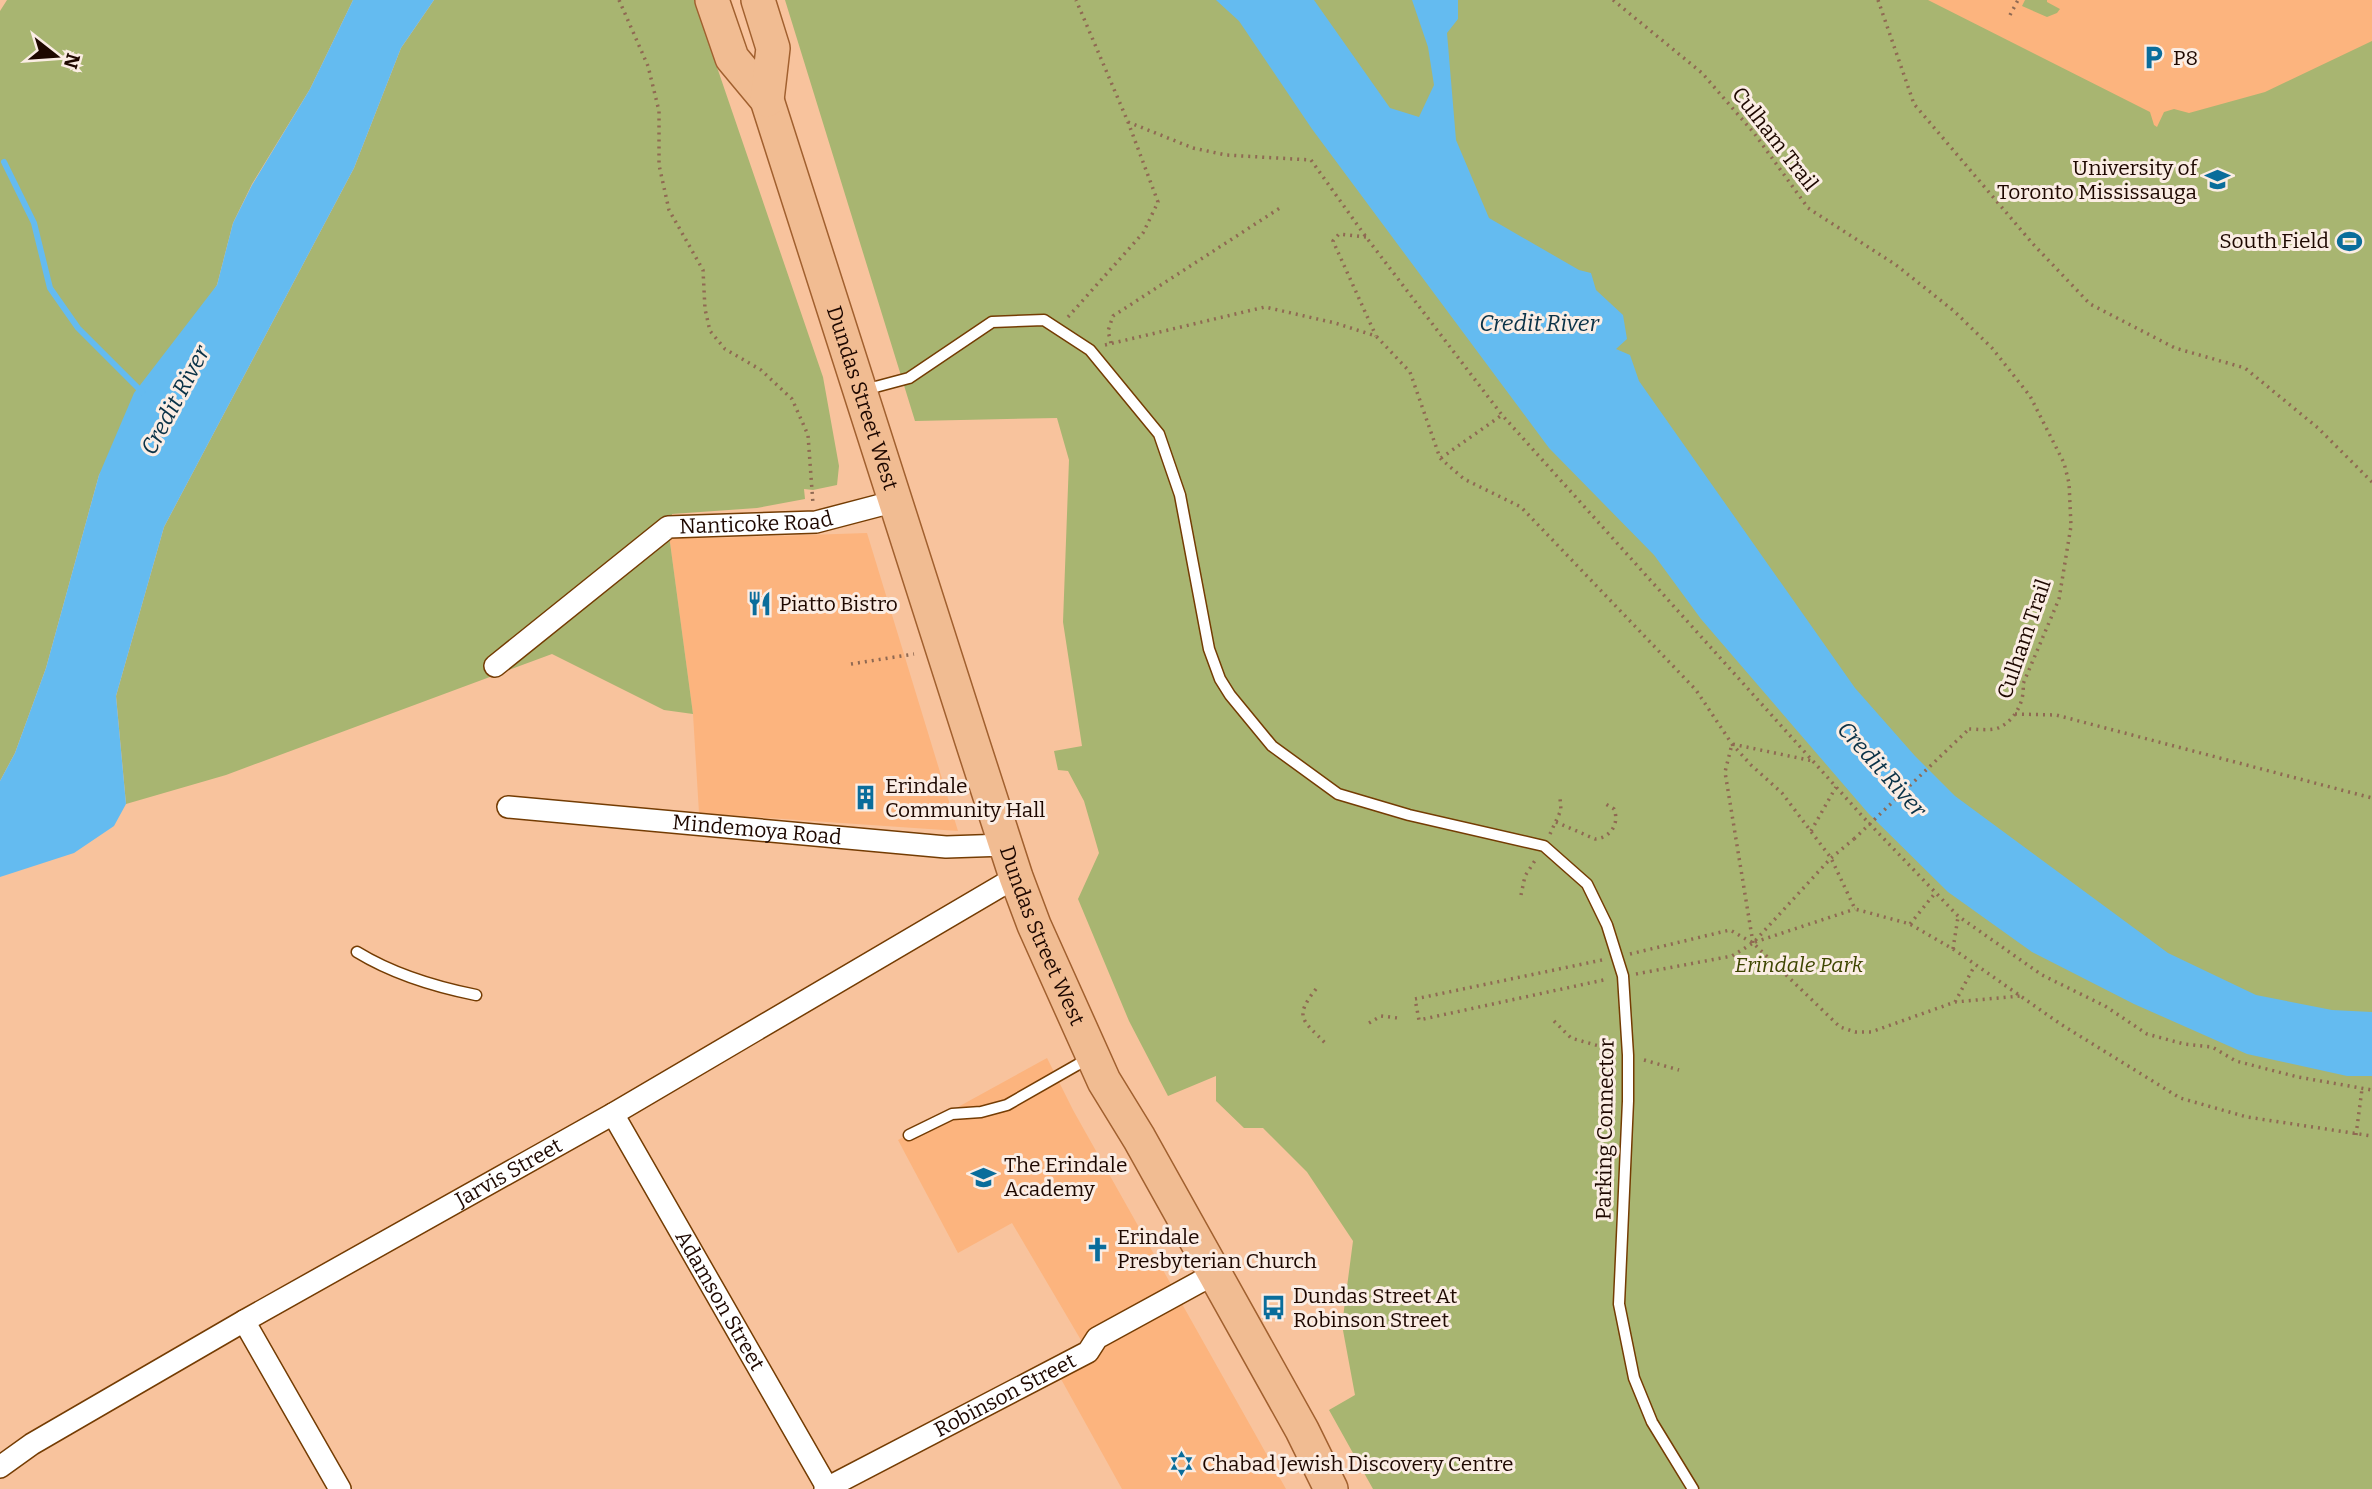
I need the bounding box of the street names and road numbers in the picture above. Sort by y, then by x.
street label: Culham Trail [1726,82,1824,196]
street label: Dundas Street West [821,303,904,494]
street label: Nanticoke Road [679,505,836,540]
street label: Culham Trail [1991,576,2057,702]
street label: Mindemoya Road [671,809,843,850]
street label: Dundas Street West [994,843,1091,1030]
street label: Parking Connector [1590,1038,1620,1220]
street label: Jarvis Street [450,1132,567,1213]
street label: Adamson Street [670,1226,771,1376]
street label: Robinson Street [930,1347,1081,1443]

